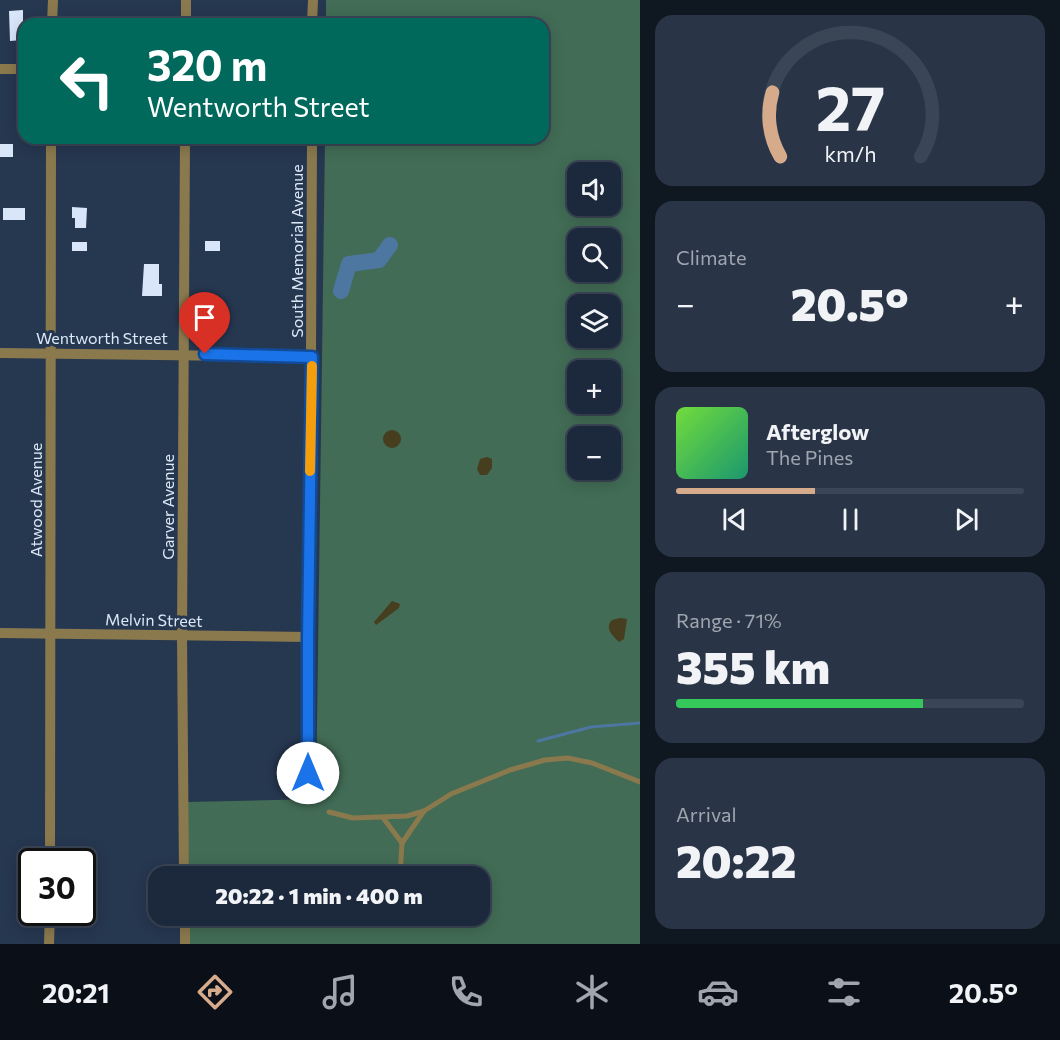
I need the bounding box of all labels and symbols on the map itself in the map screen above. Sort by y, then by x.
street label: South Memorial Avenue [287,164,306,338]
pin [179,292,230,354]
street label: Wentworth Street [36,328,168,347]
street label: Atwood Avenue [26,443,45,557]
street label: Garver Avenue [158,454,177,560]
street label: Melvin Street [105,609,203,630]
position arrow [276,741,340,805]
speed limit sign: 30 [18,848,96,926]

